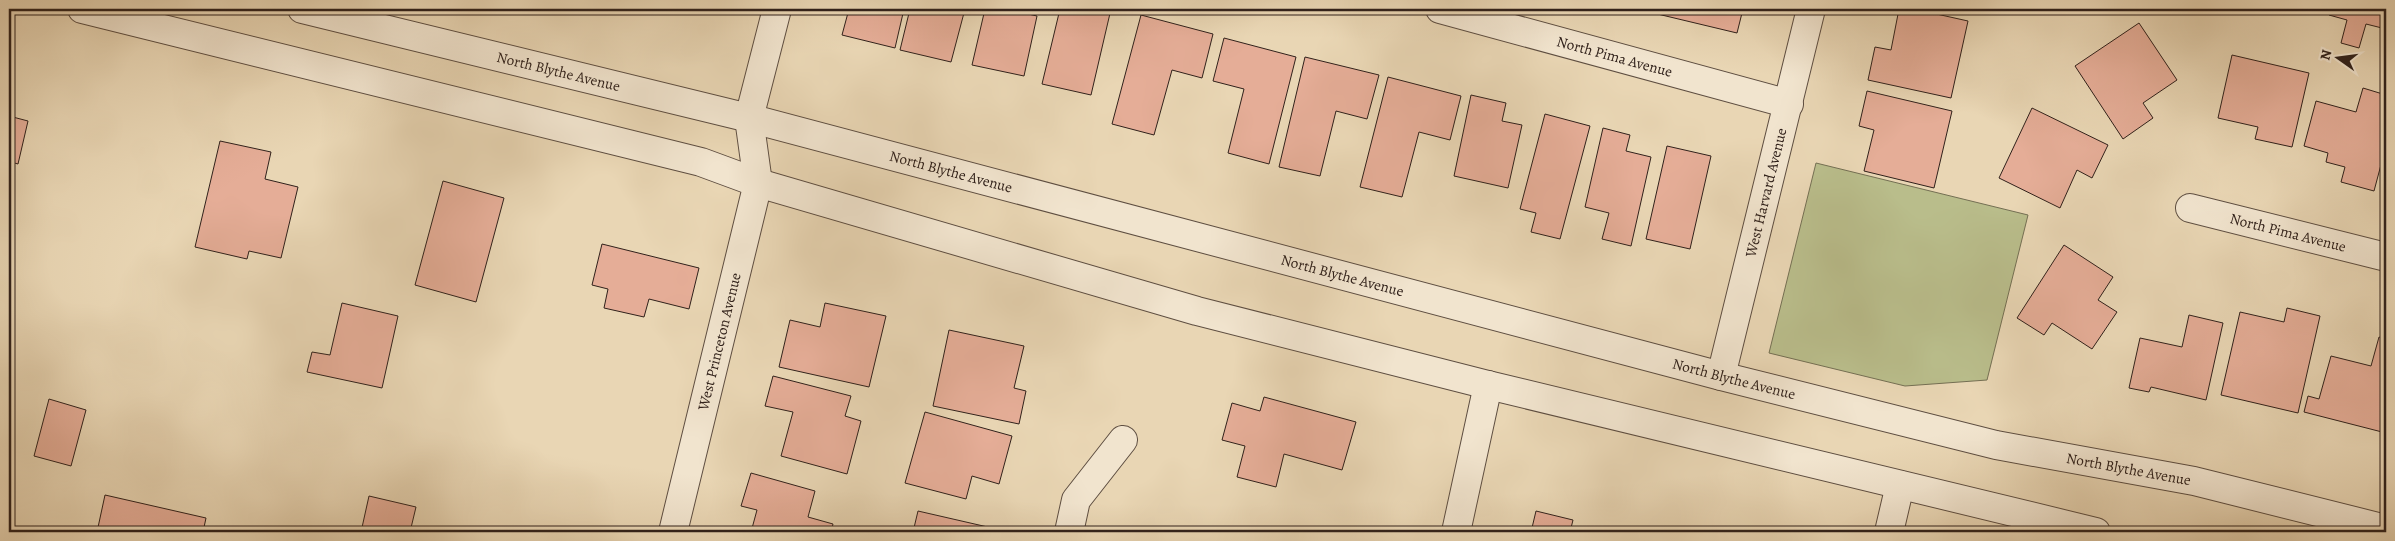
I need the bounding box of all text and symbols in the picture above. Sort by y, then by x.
street label: North Pima Avenue [1554,31,1675,82]
north arrow [2312,32,2362,82]
street label: North Blythe Avenue [495,47,623,96]
text: N [2315,48,2336,62]
street label: West Harvard Avenue [1740,126,1792,260]
street label: North Blythe Avenue [887,146,1015,198]
street label: North Pima Avenue [2228,208,2349,257]
street label: North Blythe Avenue [1279,250,1406,301]
street label: West Princeton Avenue [693,270,746,413]
street label: North Blythe Avenue [1670,354,1798,404]
street label: North Blythe Avenue [2065,448,2193,490]

